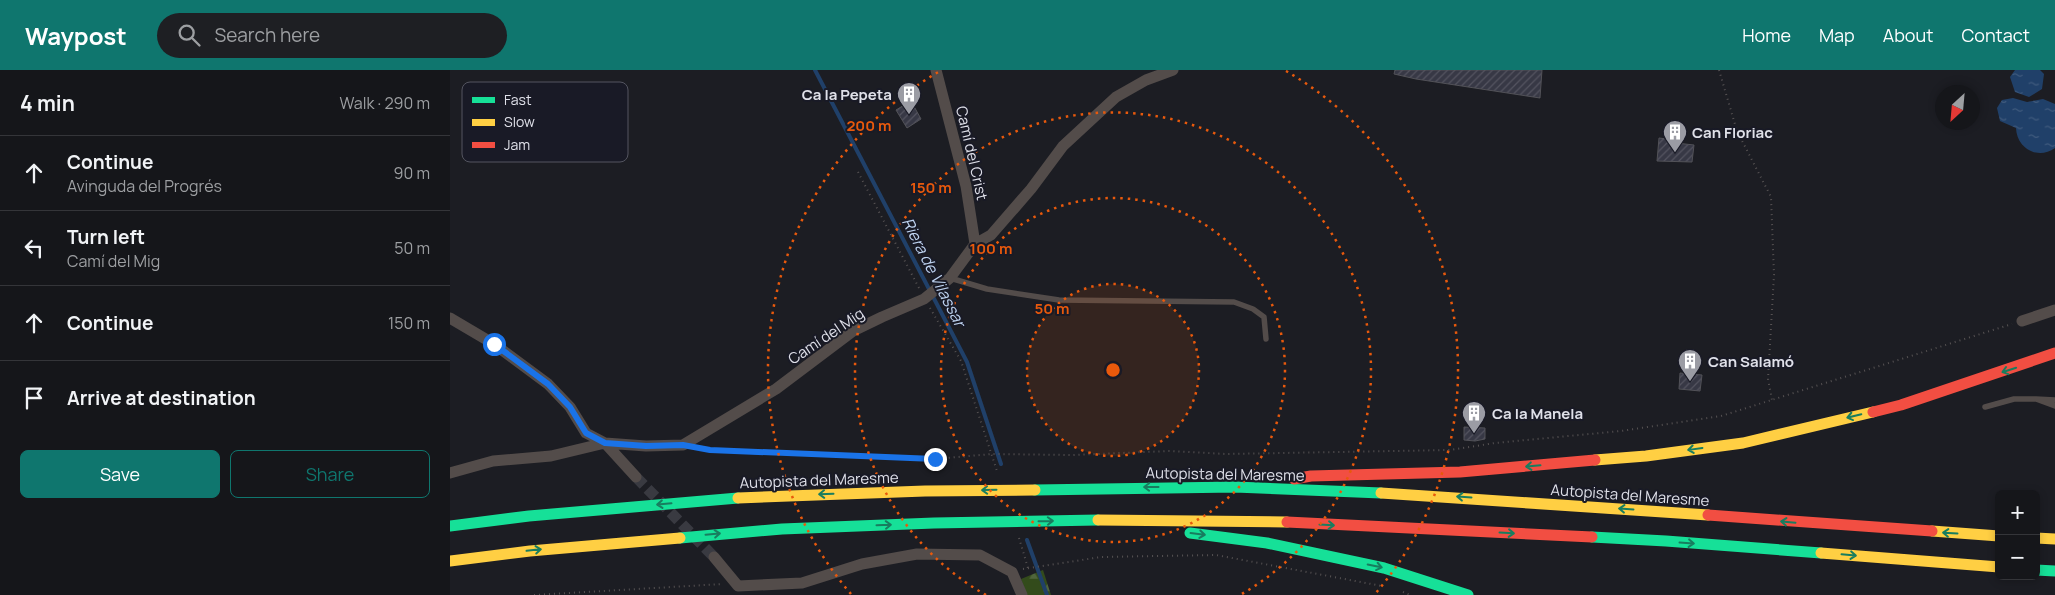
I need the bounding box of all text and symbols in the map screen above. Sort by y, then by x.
search box [157,13,507,58]
text: Waypost [25,19,127,52]
icon: search [175,21,203,49]
text: Search here [215,22,320,48]
text: Home [1742,23,1791,47]
text: Map [1819,23,1855,47]
text: About [1883,23,1933,47]
text: Contact [1961,23,2030,47]
building icon: Ca la Pepeta [896,81,922,115]
legend [462,82,628,162]
place label: Ca la Pepeta [802,84,892,105]
north arrow [1935,85,1980,130]
text: 4 min [20,89,75,117]
text: Fast [504,90,532,109]
text: Walk · 290 m [340,92,430,114]
street label: Camí del Crist [951,104,993,202]
text: Slow [504,112,535,131]
text: 200 m [846,115,892,136]
building icon: Can Floriac [1662,119,1688,153]
place label: Can Floriac [1692,122,1773,143]
text: Jam [504,135,530,154]
text: Continue [67,149,153,175]
icon: ahead [20,159,48,187]
text: 90 m [394,162,430,184]
text: Avinguda del Progrés [67,175,222,197]
text: 150 m [910,177,952,198]
water label: Riera de Vilassar [897,214,972,332]
text: Turn left [67,224,145,250]
icon: left [20,234,48,262]
text: 50 m [394,237,430,259]
text: 100 m [970,238,1012,259]
text: Camí del Mig [67,250,160,272]
text: 50 m [1034,298,1070,319]
street label: Camí del Mig [784,303,868,369]
icon: ahead [20,309,48,337]
text: Continue [67,310,153,336]
text: 150 m [388,312,430,334]
route start [483,333,506,356]
building icon: Can Salamó [1677,348,1703,382]
place label: Can Salamó [1708,351,1794,372]
centre of rings [1104,361,1122,379]
one-way arrow [2002,366,2018,375]
icon: arrive [20,384,48,412]
text: Arrive at destination [67,385,256,411]
building icon: Ca la Manela [1461,400,1487,434]
place label: Ca la Manela [1492,403,1583,424]
one-way arrow [1846,412,1862,421]
one-way arrow [1687,445,1703,455]
route end [924,448,947,471]
button: Save [20,450,220,498]
button: Share [230,450,430,498]
one-way arrow [1526,461,1542,471]
street label: Autopista del Maresme [1145,462,1305,486]
street label: Autopista del Maresme [739,467,899,493]
street label: Autopista del Maresme [1550,479,1710,511]
one-way arrow [1143,482,1160,492]
one-way arrow [981,485,997,494]
one-way arrow [818,490,834,499]
map controls [1995,490,2040,580]
button: + [1995,490,2040,535]
one-way arrow [1456,493,1472,502]
one-way arrow [656,499,672,508]
one-way arrow [1618,505,1634,514]
one-way arrow [1038,516,1054,526]
one-way arrow [1780,517,1796,526]
one-way arrow [875,520,891,529]
one-way arrow [1319,520,1335,529]
one-way arrow [705,529,721,539]
one-way arrow [1190,529,1206,539]
one-way arrow [1499,529,1515,538]
one-way arrow [1942,529,1958,538]
button: − [1995,535,2040,580]
one-way arrow [1679,538,1695,547]
one-way arrow [526,546,542,555]
one-way arrow [1841,550,1857,560]
one-way arrow [1367,562,1383,572]

